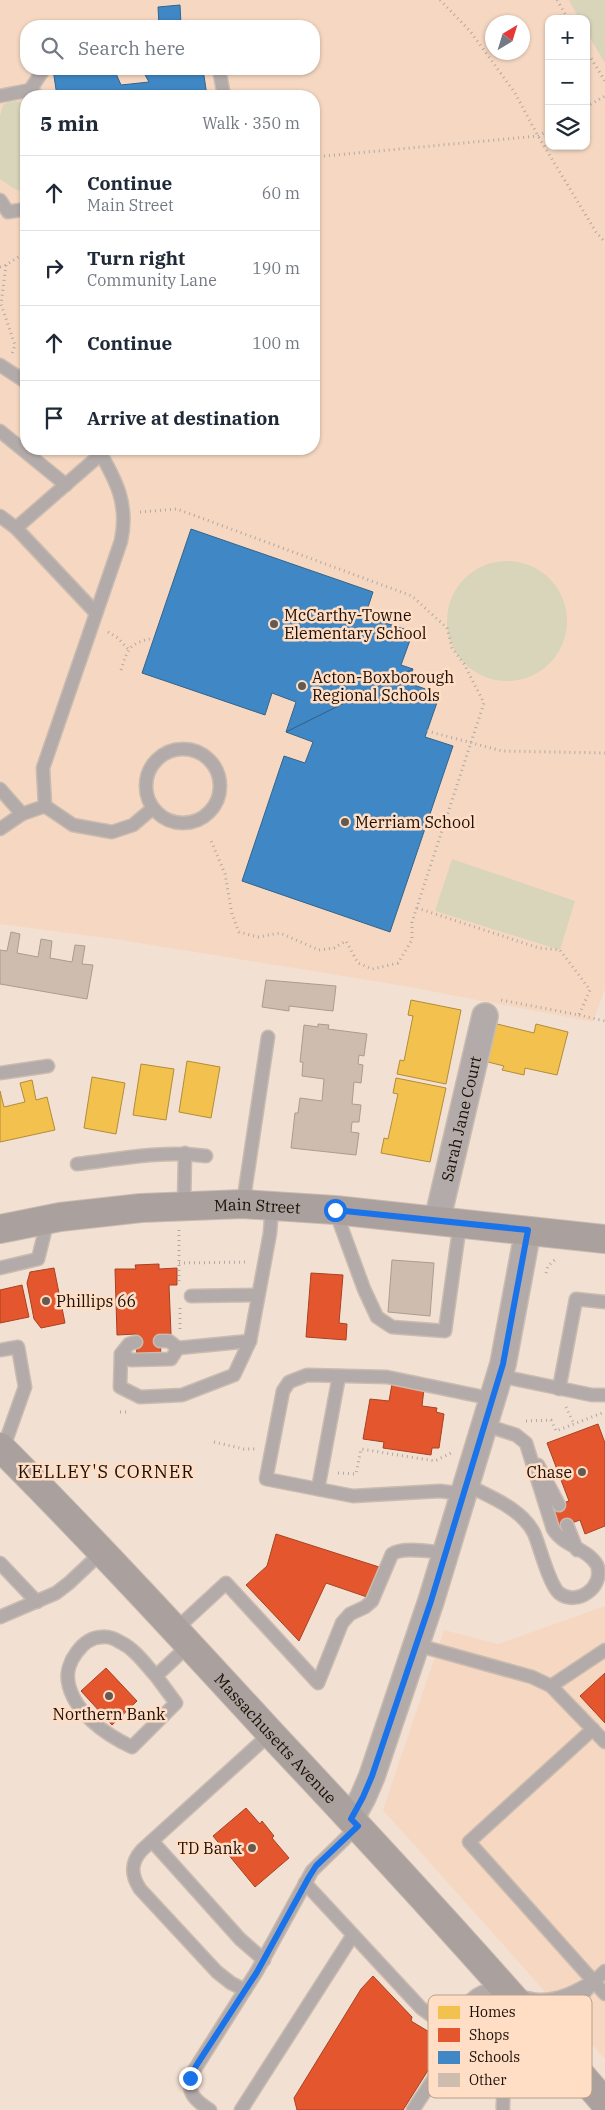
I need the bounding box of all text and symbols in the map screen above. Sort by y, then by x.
north arrow [485,15,530,60]
map controls [545,15,590,150]
button: + [545,15,590,60]
search box [20,20,320,75]
icon: search [38,34,66,62]
text: Search here [78,36,185,60]
button: − [545,60,590,105]
button: layers [545,105,590,150]
text: 5 min [40,109,99,137]
text: Walk · 350 m [202,113,300,133]
text: Continue [87,171,172,195]
icon: ahead [40,179,68,207]
text: 60 m [262,183,300,203]
text: Main Street [87,195,174,215]
text: Turn right [87,246,185,270]
icon: right [40,254,68,282]
text: 190 m [252,258,300,278]
text: Community Lane [87,270,217,290]
icon: ahead [40,329,68,357]
text: Continue [87,331,172,355]
text: 100 m [252,333,300,353]
icon: arrive [40,404,68,432]
text: Arrive at destination [87,406,280,430]
place label: McCarthy-Towne Elementary School [284,605,427,643]
marker: McCarthy-Towne Elementary School [268,618,280,630]
place label: Acton-Boxborough Regional Schools [312,667,454,705]
marker: Acton-Boxborough Regional Schools [296,680,308,692]
place label: Merriam School [355,812,475,832]
marker: Merriam School [339,816,351,828]
street label: Sarah Jane Court [437,1054,485,1184]
street label: Main Street [214,1194,301,1218]
route start [324,1199,347,1222]
place label: Phillips 66 [56,1291,136,1311]
marker: Phillips 66 [40,1295,52,1307]
district label: KELLEY'S CORNER [18,1460,194,1483]
place label: Chase [527,1462,572,1482]
marker: Chase [576,1466,588,1478]
street label: Massachusetts Avenue [210,1669,341,1808]
marker: Northern Bank [103,1690,115,1702]
place label: Northern Bank [53,1704,166,1724]
place label: TD Bank [178,1838,243,1858]
marker: TD Bank [246,1842,258,1854]
legend [428,1995,592,2098]
text: Homes [469,2003,516,2021]
text: Shops [469,2026,509,2044]
text: Schools [469,2048,520,2066]
route end [179,2067,202,2090]
text: Other [469,2071,507,2089]

